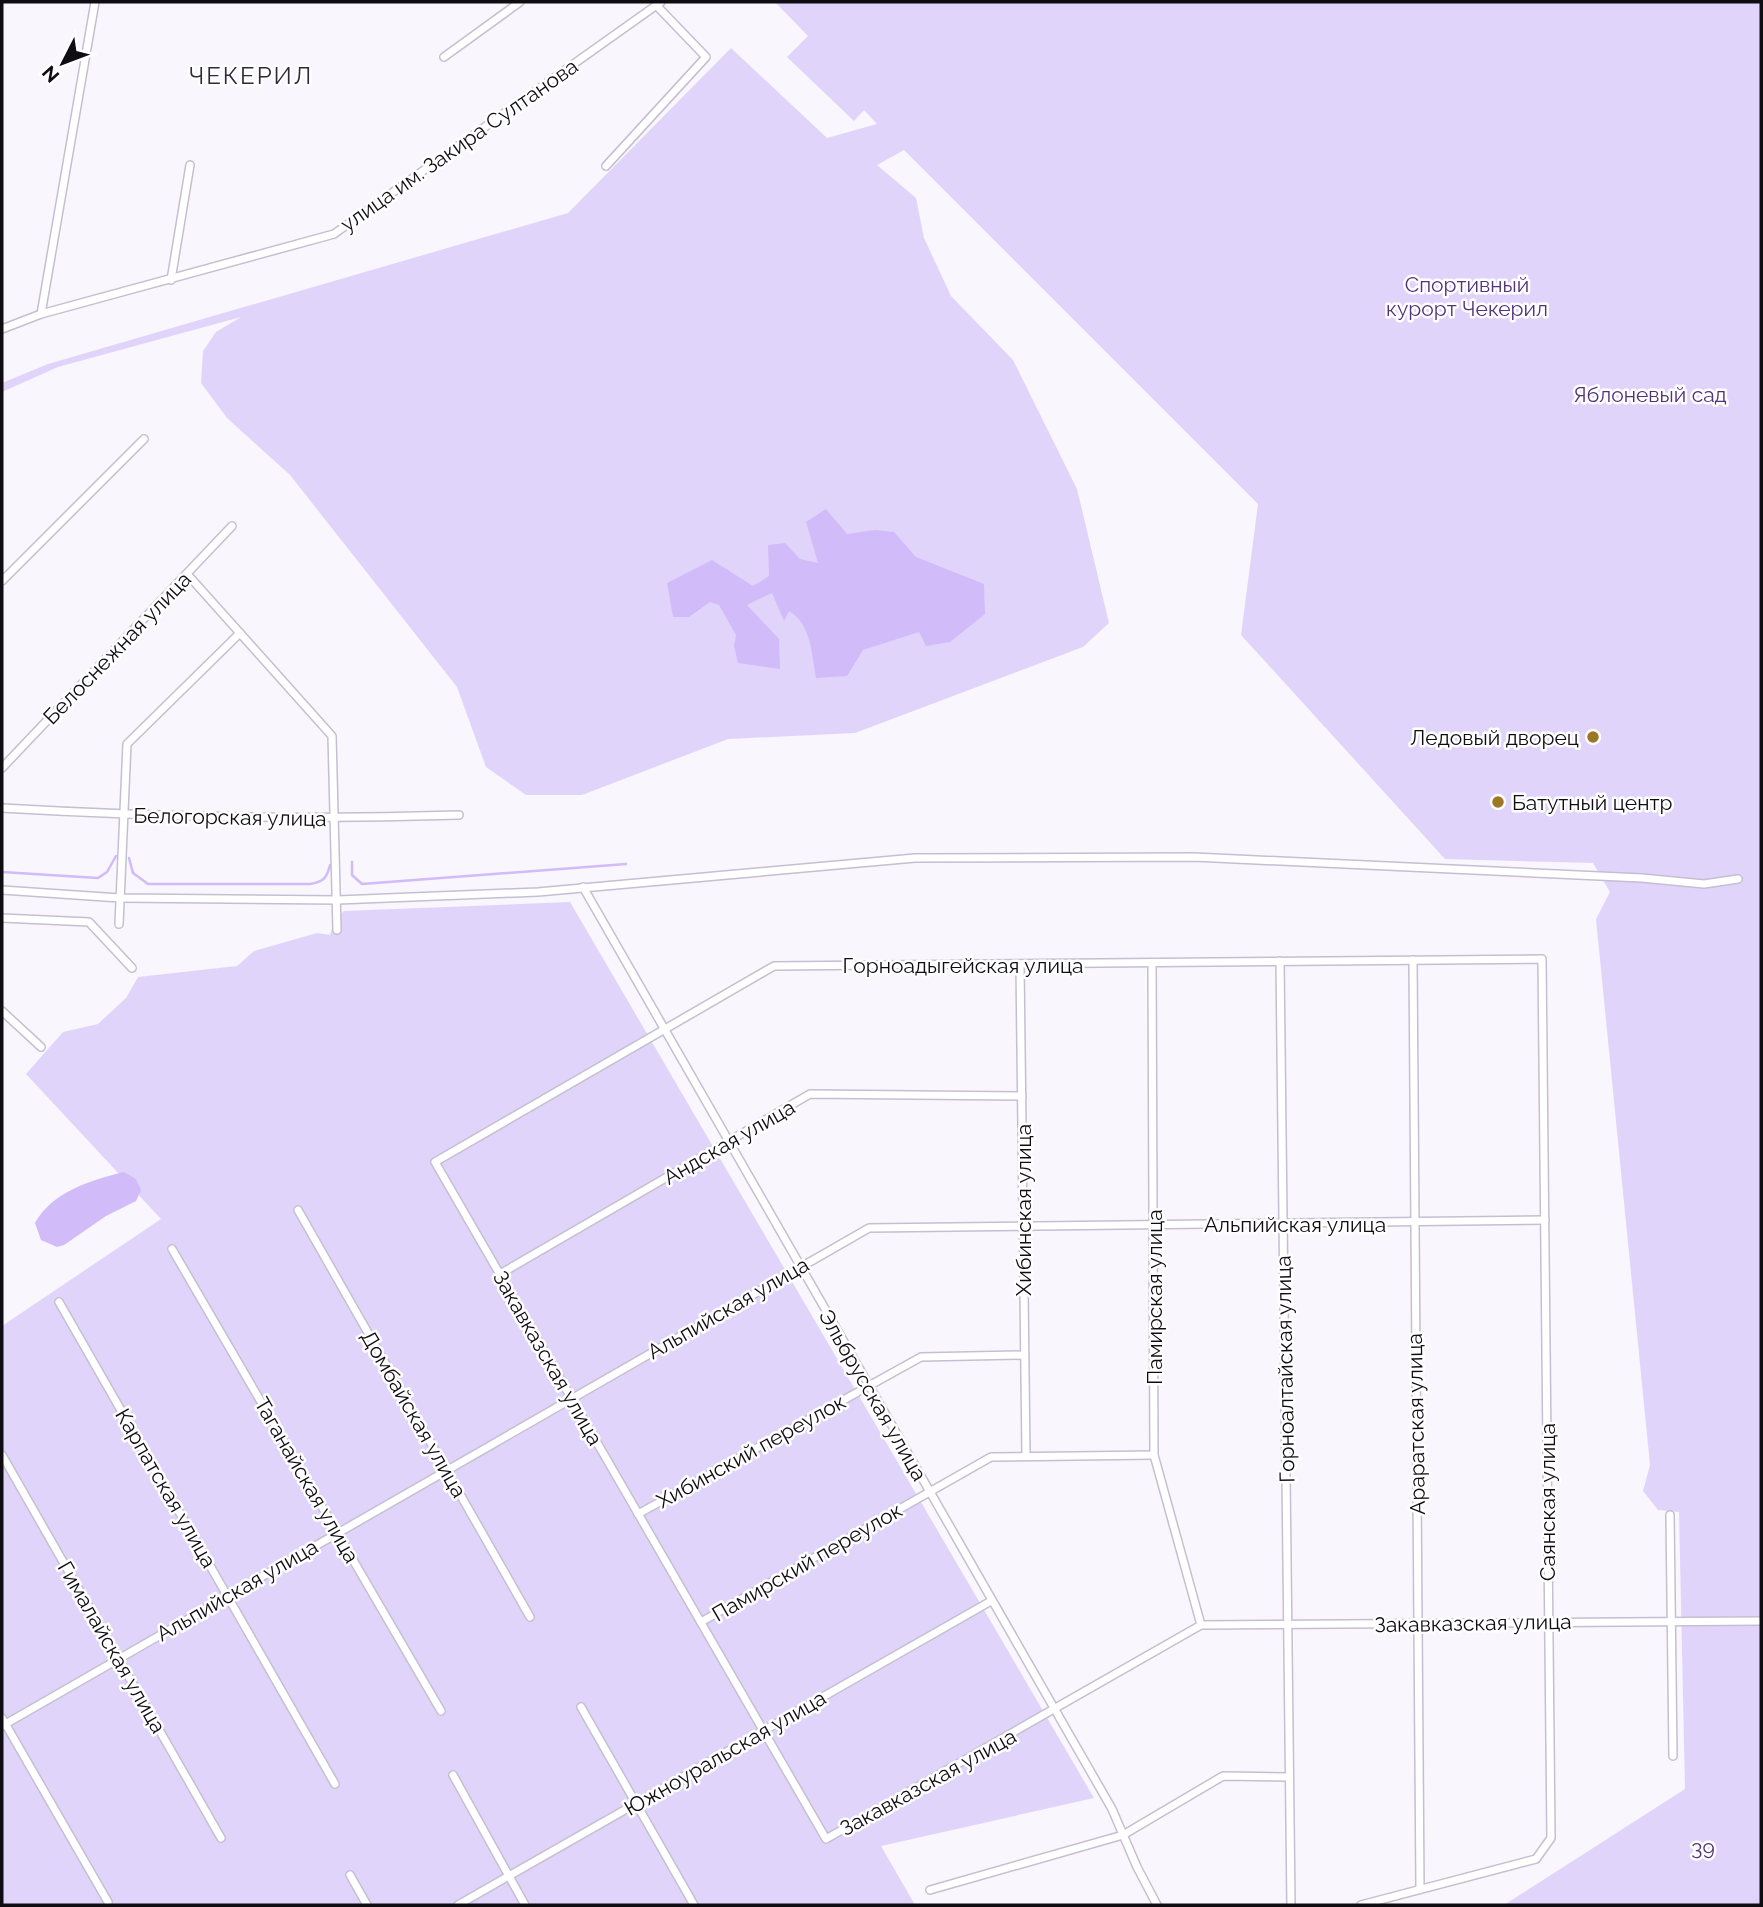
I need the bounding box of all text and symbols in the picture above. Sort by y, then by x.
north arrow [28,28,98,98]
street label: улица им. Закира Султанова [336,53,582,237]
district label: ЧЕКЕРИЛ [189,61,313,90]
text: N [37,62,63,87]
park label: Спортивный курорт Чекерил [1386,272,1548,321]
park label: Яблоневый сад [1573,382,1727,407]
street label: Белоснежная улица [38,567,196,729]
place label: Ледовый дворец [1410,725,1579,750]
marker: Ледовый дворец [1585,729,1601,745]
place label: Батутный центр [1512,790,1672,815]
marker: Батутный центр [1490,794,1506,810]
street label: Белогорская улица [133,803,327,831]
street label: Горноадыгейская улица [842,953,1084,978]
street label: Андская улица [659,1094,799,1190]
street label: Хибинская улица [1011,1124,1036,1296]
street label: Памирская улица [1142,1209,1167,1385]
street label: Альпийская улица [1204,1212,1386,1237]
street label: Альпийская улица [643,1252,813,1364]
street label: Горноалтайская улица [1271,1255,1299,1483]
street label: Закавказская улица [488,1266,608,1450]
street label: Эльбрусская улица [814,1305,932,1485]
street label: Домбайская улица [356,1326,472,1502]
street label: Араратская улица [1402,1333,1430,1515]
street label: Хибинский переулок [652,1389,850,1513]
street label: Таганайская улица [249,1393,365,1567]
street label: Карпатская улица [110,1404,222,1572]
street label: Саянская улица [1535,1423,1560,1581]
street label: Памирский переулок [708,1497,907,1627]
street label: Альпийская улица [152,1534,322,1646]
street label: Гималайская улица [53,1557,171,1737]
street label: Закавказская улица [1374,1609,1572,1637]
street label: Южноуральская улица [620,1685,830,1821]
street label: Закавказская улица [836,1723,1020,1841]
park label: 39 [1691,1835,1715,1860]

